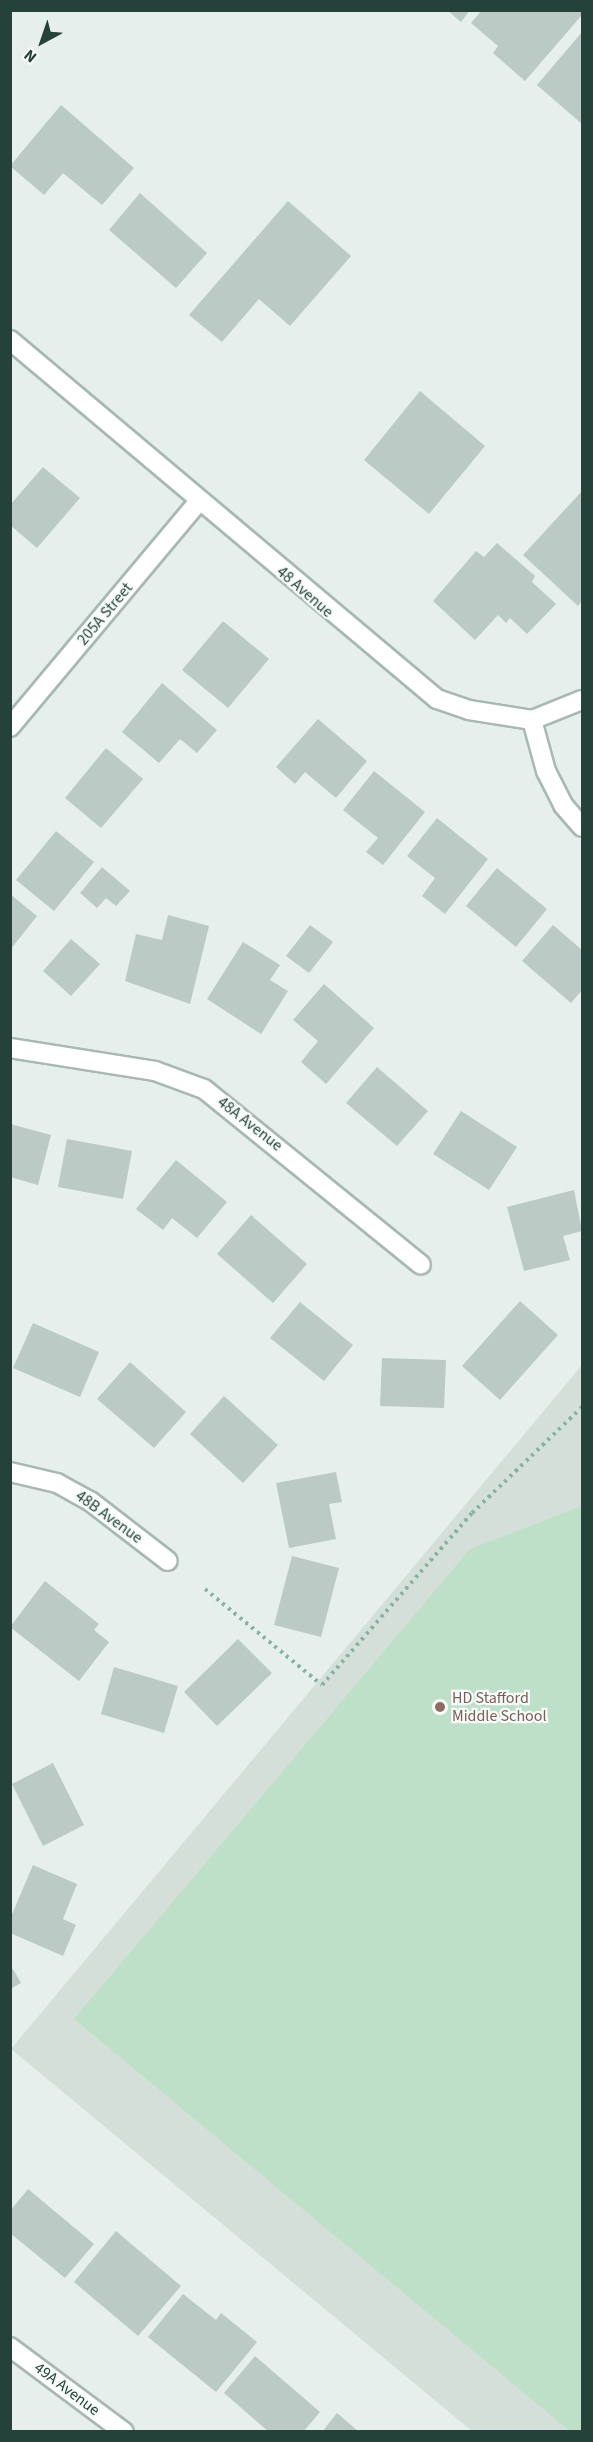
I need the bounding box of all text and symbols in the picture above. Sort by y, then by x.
north arrow [12,12,72,72]
text: N [19,44,42,68]
street label: 48 Avenue [273,562,337,622]
street label: 205A Street [73,579,137,649]
street label: 48A Avenue [214,1093,286,1155]
street label: 48B Avenue [72,1486,146,1548]
place label: HD Stafford Middle School [452,1688,547,1726]
marker: HD Stafford Middle School [433,1700,447,1714]
street label: 49A Avenue [30,2358,104,2420]

